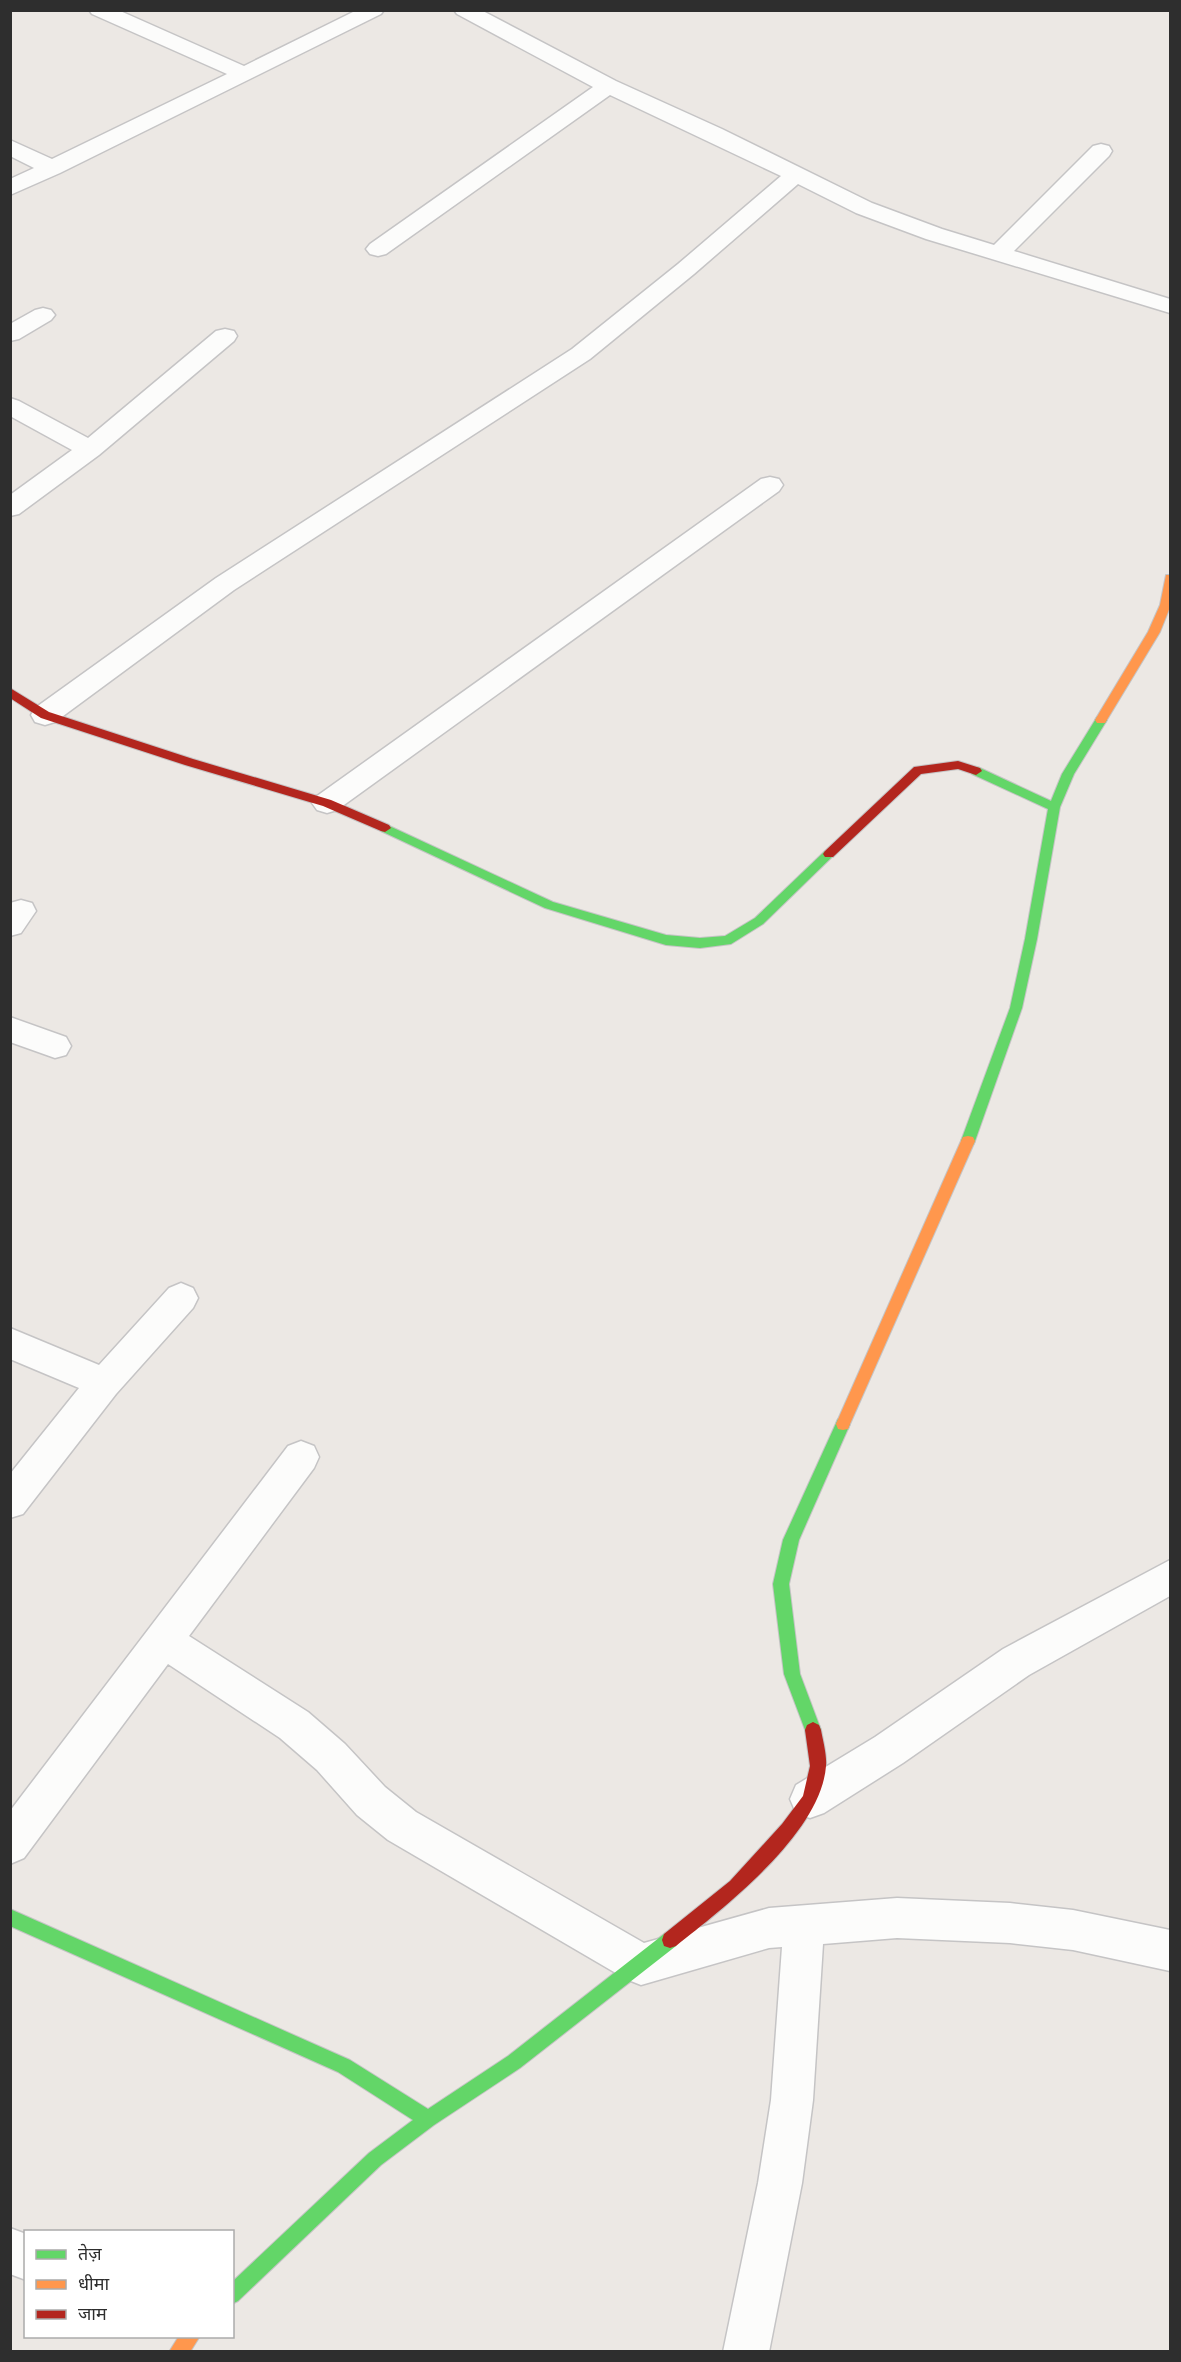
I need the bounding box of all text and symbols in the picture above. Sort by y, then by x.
legend [24,2230,234,2338]
text: तेज़ [78,2242,102,2265]
text: धीमा [78,2272,109,2295]
text: जाम [78,2302,108,2325]

